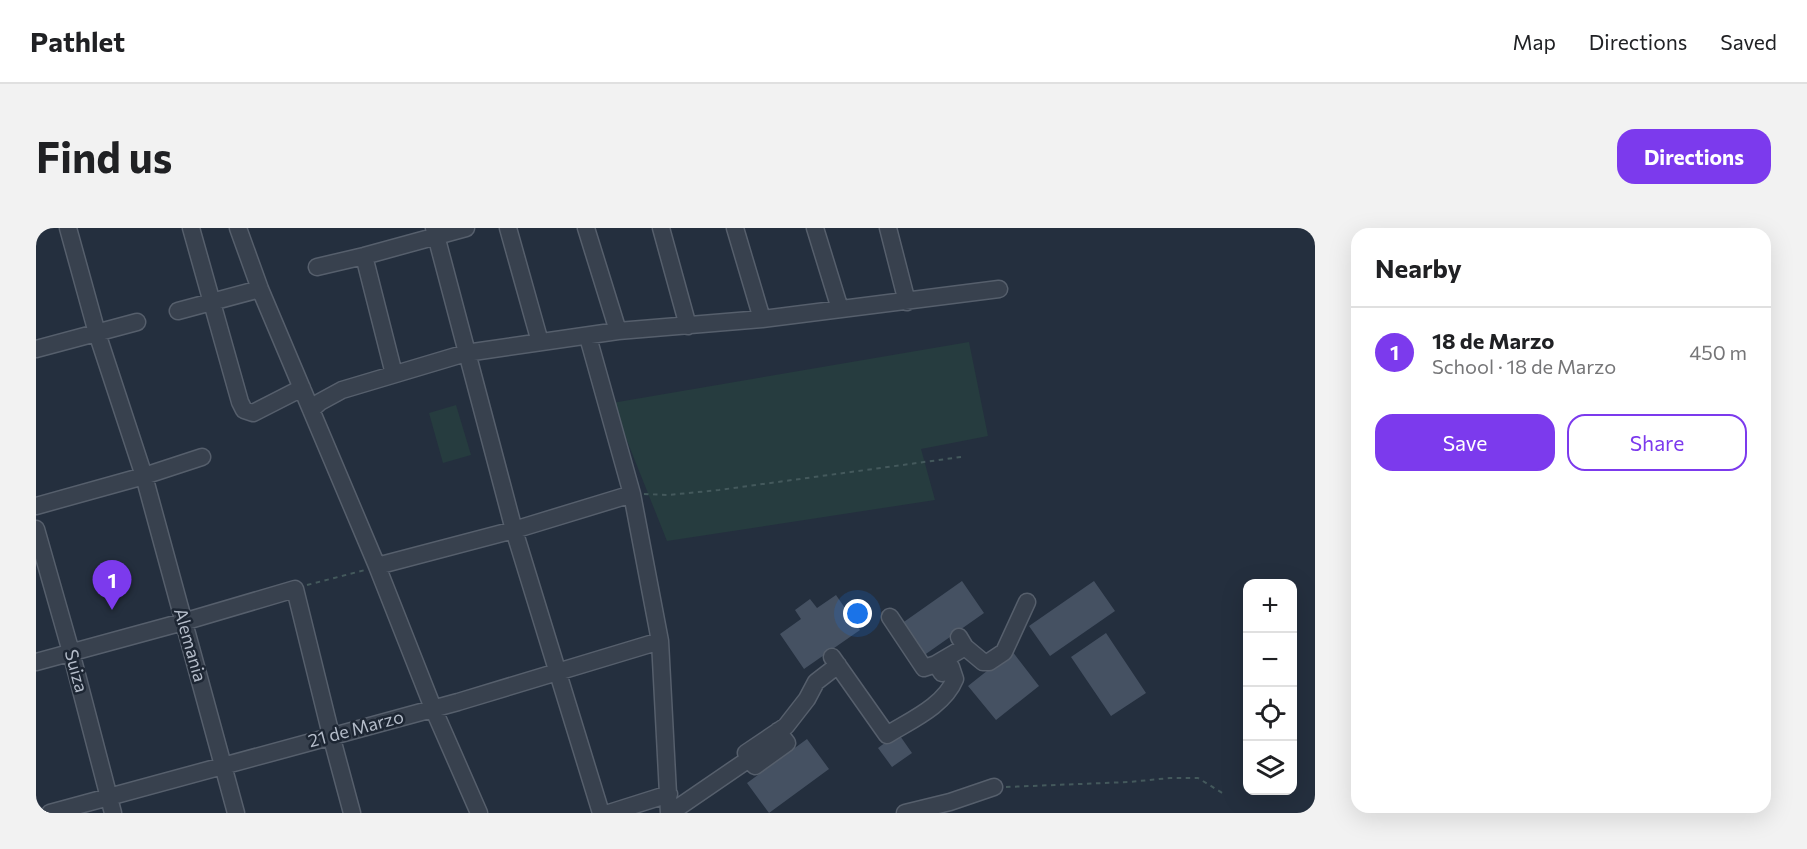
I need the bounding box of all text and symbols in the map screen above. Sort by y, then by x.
text: Pathlet [30,24,125,58]
text: Map [1513,29,1556,54]
text: Directions [1589,29,1687,54]
text: Saved [1720,29,1777,54]
button: Directions [1617,129,1771,184]
text: Find us [36,130,172,182]
text: Nearby [1375,252,1462,283]
text: 18 de Marzo [1432,327,1554,354]
text: 1 [1390,340,1399,364]
text: 450 m [1689,340,1747,364]
text: School · 18 de Marzo [1432,354,1616,378]
button: Save [1375,414,1555,471]
button: Share [1567,414,1747,471]
pin: 1 [92,560,132,610]
map controls [1243,579,1297,795]
button: + [1243,579,1297,633]
your location [843,599,872,628]
street label: Alemania [170,605,212,684]
button: − [1243,633,1297,687]
street label: Suiza [61,647,93,695]
button: locate [1243,687,1297,741]
street label: 21 de Marzo [306,705,406,751]
button: layers [1243,741,1297,795]

